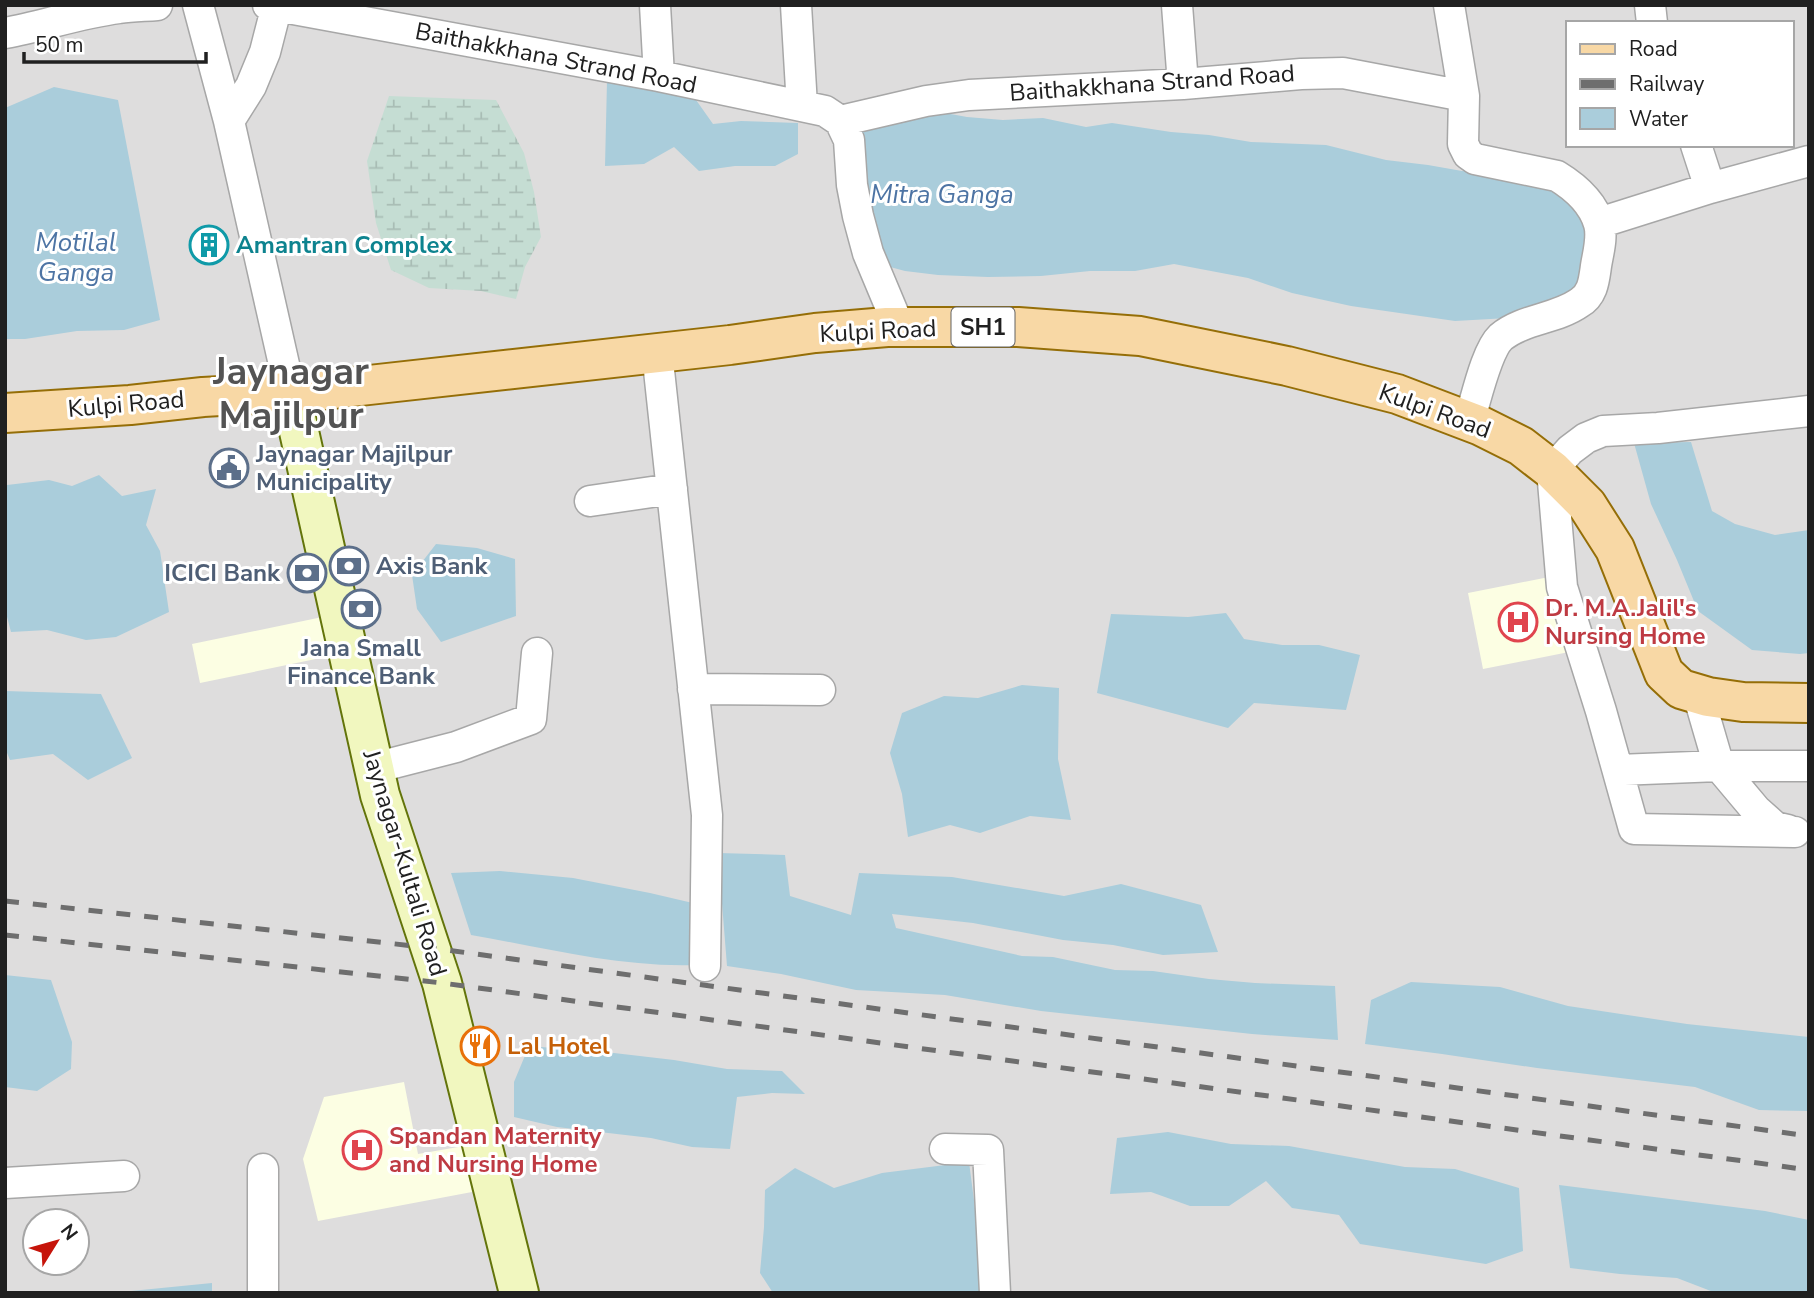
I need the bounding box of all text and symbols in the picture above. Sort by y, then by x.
street label: Baithakkhana Strand Road [413,15,699,101]
scale bar [24,21,206,65]
legend [1566,21,1793,147]
text: 50 m [35,31,84,59]
text: Road [1629,35,1678,63]
street label: Baithakkhana Strand Road [1008,57,1296,109]
text: Railway [1629,70,1704,98]
text: Water [1629,105,1688,133]
water label: Mitra Ganga [870,177,1014,212]
building icon: Amantran Complex [188,224,230,266]
water label: Motilal Ganga [36,225,116,290]
place label: Amantran Complex [236,229,453,261]
road number: SH1 [951,308,1014,346]
street label: Kulpi Road [819,312,937,350]
district label: Jaynagar Majilpur [212,346,369,441]
street label: Kulpi Road [1375,376,1495,446]
street label: Kulpi Road [66,383,186,425]
place label: Jaynagar Majilpur Municipality [255,438,453,498]
public building icon: Jaynagar Majilpur Municipality [208,447,250,489]
bank icon: Axis Bank [328,545,370,587]
place label: Axis Bank [376,550,488,582]
bank icon: ICICI Bank [286,552,328,594]
place label: ICICI Bank [164,557,281,589]
bank icon: Jana Small Finance Bank [340,588,382,630]
place label: Dr. M.A.Jalil's Nursing Home [1545,592,1705,652]
hospital icon: Dr. M.A.Jalil's Nursing Home [1497,601,1539,643]
place label: Jana Small Finance Bank [287,632,436,692]
street label: Jaynagar-Kultali Road [355,745,455,980]
restaurant icon: Lal Hotel [459,1025,501,1067]
place label: Lal Hotel [507,1030,610,1062]
place label: Spandan Maternity and Nursing Home [389,1120,602,1180]
hospital icon: Spandan Maternity and Nursing Home [341,1129,383,1171]
north arrow [21,1207,91,1277]
text: N [54,1219,83,1246]

